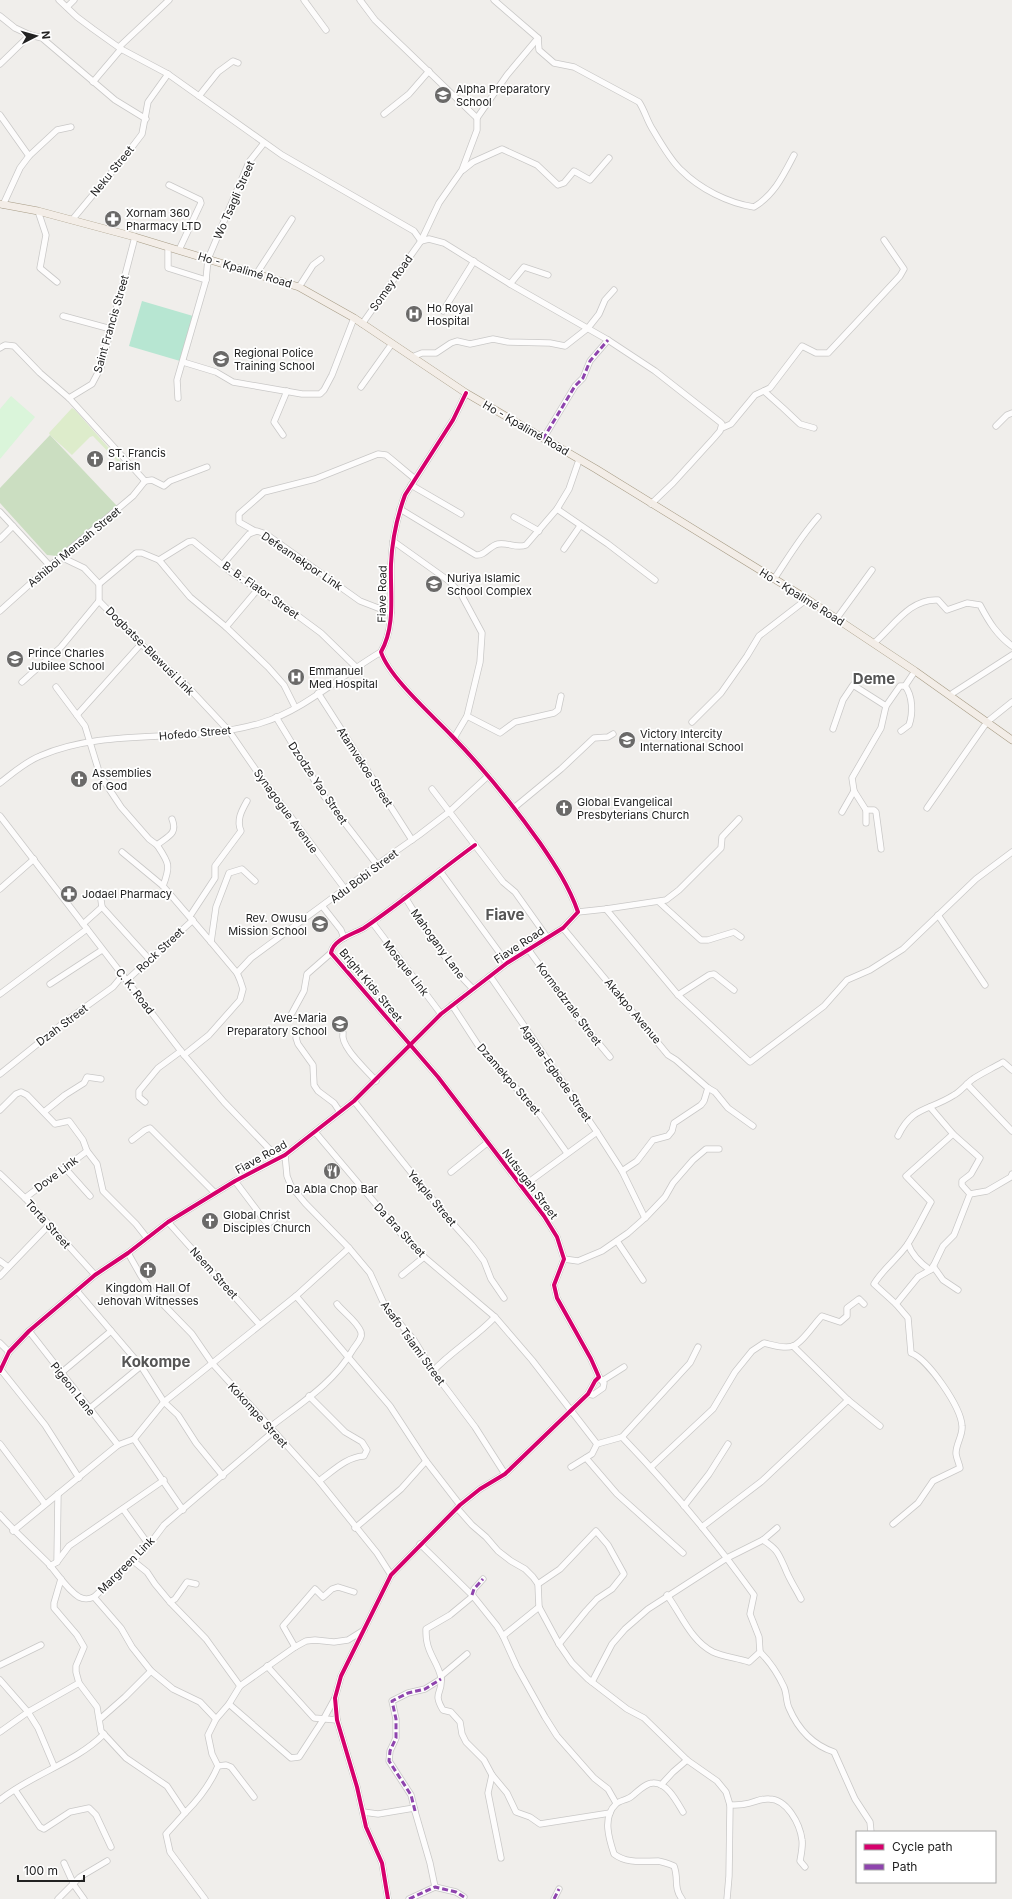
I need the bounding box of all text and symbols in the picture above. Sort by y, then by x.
north arrow [16,16,56,56]
text: N [39,30,53,40]
place label: Alpha Preparatory School [456,82,550,109]
school or university icon: Alpha Preparatory School [433,85,453,105]
street label: Neku Street [87,142,137,199]
street label: Wo Tsagli Street [210,158,258,241]
place label: Xornam 360 Pharmacy LTD [126,206,201,233]
pharmacy icon: Xornam 360 Pharmacy LTD [103,209,123,229]
street label: Ho - Kpalimé Road [196,249,294,291]
street label: Somey Road [367,252,415,314]
street label: Saint Francis Street [90,273,132,374]
place label: Ho Royal Hospital [427,301,473,328]
hospital icon: Ho Royal Hospital [404,304,424,324]
place label: Regional Police Training School [234,346,315,373]
school or university icon: Regional Police Training School [211,349,231,369]
street label: Ho - Kpalimé Road [480,398,572,458]
place label: ST. Francis Parish [108,446,166,473]
church icon: ST. Francis Parish [85,449,105,469]
street label: Ashiboi Mensah Street [25,504,124,590]
street label: Defeamekpor Link [259,529,345,593]
street label: B. B. Fiator Street [220,558,302,622]
street label: Fiave Road [375,565,389,623]
street label: Ho - Kpalimé Road [757,565,847,629]
place label: Nuriya Islamic School Complex [447,571,532,598]
school or university icon: Nuriya Islamic School Complex [424,574,444,594]
street label: Dogbatse-Blewusi Link [103,604,197,698]
place label: Prince Charles Jubilee School [28,646,104,673]
school or university icon: Prince Charles Jubilee School [5,649,25,669]
place label: Emmanuel Med Hospital [309,664,378,691]
hospital icon: Emmanuel Med Hospital [286,667,306,687]
district label: Deme [853,669,895,688]
street label: Hofedo Street [158,723,232,743]
street label: Atamvekoe Street [334,725,396,810]
place label: Victory Intercity International School [640,727,743,754]
school or university icon: Victory Intercity International School [617,730,637,750]
street label: Dzodze Yao Street [285,739,351,827]
place label: Assemblies of God [92,766,152,793]
street label: Synagogue Avenue [251,766,321,856]
church icon: Assemblies of God [69,769,89,789]
place label: Global Evangelical Presbyterians Church [577,795,689,822]
church icon: Global Evangelical Presbyterians Church [554,798,574,818]
street label: Adu Bobi Street [327,846,401,906]
pharmacy icon: Jodael Pharmacy [59,884,79,904]
place label: Jodael Pharmacy [82,887,172,901]
district label: Fiave [486,905,525,924]
street label: Mahogany Lane [408,906,468,982]
place label: Rev. Owusu Mission School [228,911,307,938]
school or university icon: Rev. Owusu Mission School [310,914,330,934]
street label: Rock Street [133,924,187,976]
street label: Fiave Road [491,924,547,966]
street label: Mosque Link [380,937,432,999]
street label: Bright Kids Street [336,946,406,1025]
street label: Kormedzrale Street [533,960,605,1049]
street label: C. K. Road [113,965,157,1017]
street label: Akakpo Avenue [602,976,664,1046]
street label: Dzah Street [33,1001,91,1049]
place label: Ave-Maria Preparatory School [227,1011,327,1038]
school or university icon: Ave-Maria Preparatory School [330,1014,350,1034]
street label: Agama-Egbede Street [517,1022,595,1125]
street label: Dzamekpo Street [474,1041,544,1118]
street label: Fiave Road [233,1137,289,1177]
street label: Nutsugah Street [499,1146,561,1222]
street label: Dove Link [31,1153,81,1195]
restaurant icon: Da Abla Chop Bar [322,1161,342,1181]
street label: Yekple Street [404,1167,460,1229]
place label: Da Abla Chop Bar [286,1182,378,1196]
street label: Torta Street [22,1197,74,1252]
street label: Da Bra Street [371,1200,429,1260]
place label: Global Christ Disciples Church [223,1208,311,1235]
church icon: Global Christ Disciples Church [200,1211,220,1231]
street label: Neem Street [187,1244,241,1302]
church icon: Kingdom Hall Of Jehovah Witnesses [138,1260,158,1280]
place label: Kingdom Hall Of Jehovah Witnesses [97,1281,199,1308]
street label: Asafo Tsiami Street [378,1298,448,1388]
district label: Kokompe [121,1352,191,1371]
street label: Pigeon Lane [48,1359,98,1419]
street label: Kokompe Street [225,1380,291,1451]
street label: Margreen Link [95,1534,157,1596]
legend [856,1831,996,1883]
text: Cycle path [892,1839,953,1854]
scale bar [18,1857,84,1883]
text: Path [892,1859,917,1874]
text: 100 m [24,1863,58,1878]

